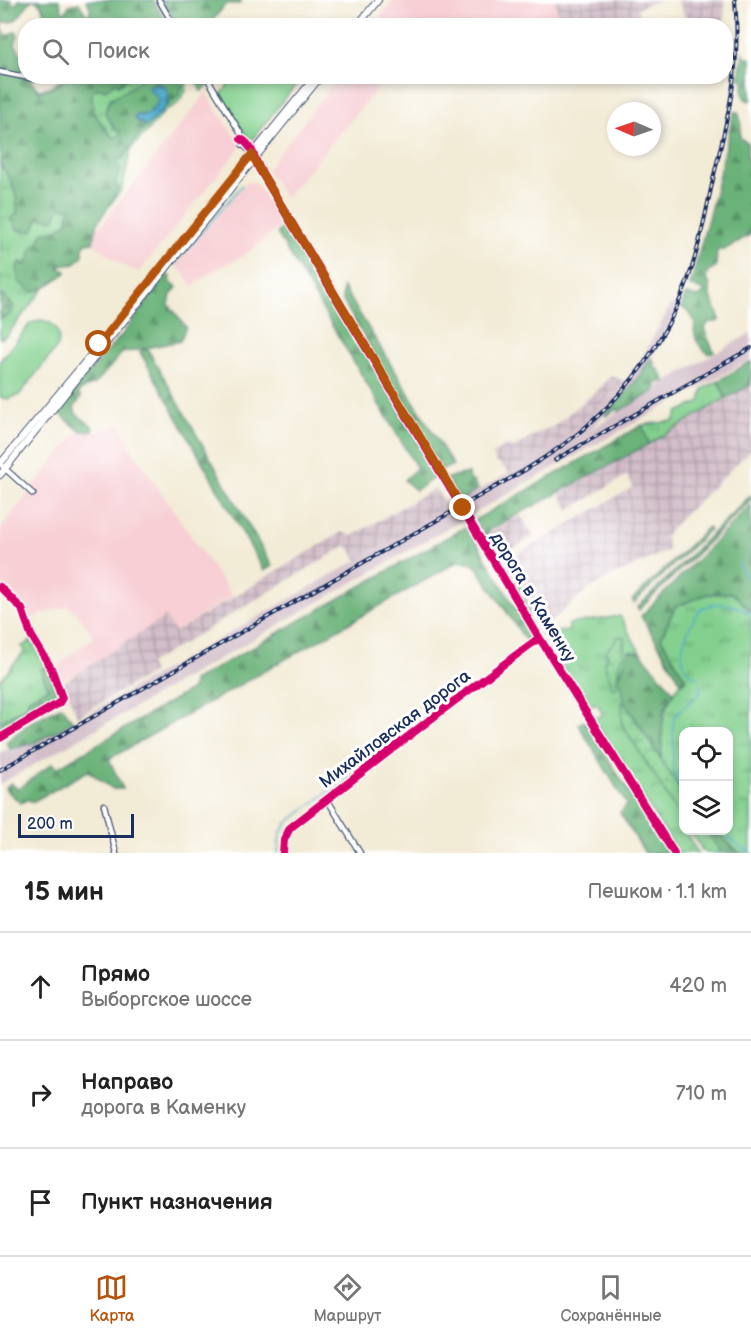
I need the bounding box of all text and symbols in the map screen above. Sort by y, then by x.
search box [18,18,733,84]
icon: search [39,35,72,68]
text: Поиск [87,38,150,65]
north arrow [607,102,661,156]
route start [85,330,111,356]
route end [449,494,475,520]
street label: дорога в Каменку [486,528,581,667]
street label: Михайловская дорога [315,665,475,793]
map controls [679,727,733,835]
button: locate [679,727,733,781]
button: layers [679,781,733,835]
scale bar [18,811,134,838]
text: 200 m [27,815,73,834]
text: 15 мин [24,877,104,908]
text: Пешком · 1.1 km [587,880,727,904]
text: Прямо [81,961,150,988]
icon: ahead [24,970,57,1003]
text: 420 m [669,974,727,998]
text: Выборгское шоссе [81,988,252,1012]
text: Направо [81,1069,173,1096]
icon: right [24,1078,57,1111]
text: 710 m [676,1082,727,1106]
text: дорога в Каменку [81,1096,246,1120]
icon: arrive [24,1186,57,1219]
text: Пункт назначения [81,1189,273,1216]
tab: Карта [89,1271,135,1326]
tab: Маршрут [313,1271,381,1326]
tab: Сохранённые [560,1271,662,1326]

